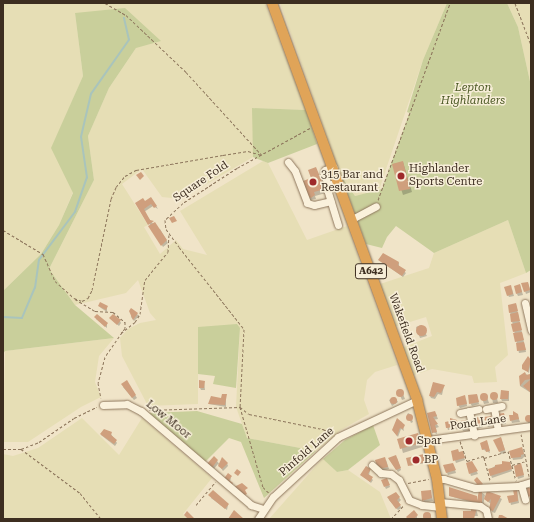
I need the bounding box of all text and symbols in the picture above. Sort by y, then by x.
park label: Lepton Highlanders [441,82,505,108]
street label: Square Fold [171,159,231,205]
place label: Highlander Sports Centre [409,163,482,189]
place label: 315 Bar and Restaurant [321,169,383,195]
marker: Highlander Sports Centre [396,171,406,181]
marker: 315 Bar and Restaurant [308,177,318,187]
road number: A642 [354,263,388,279]
street label: Wakefield Road [386,292,426,374]
street label: Low Moor [143,398,193,442]
street label: Pond Lane [449,413,507,433]
street label: Pinfold Lane [277,425,337,479]
place label: Spar [417,434,441,448]
marker: Spar [404,436,414,446]
place label: BP [424,453,438,467]
marker: BP [411,455,421,465]

